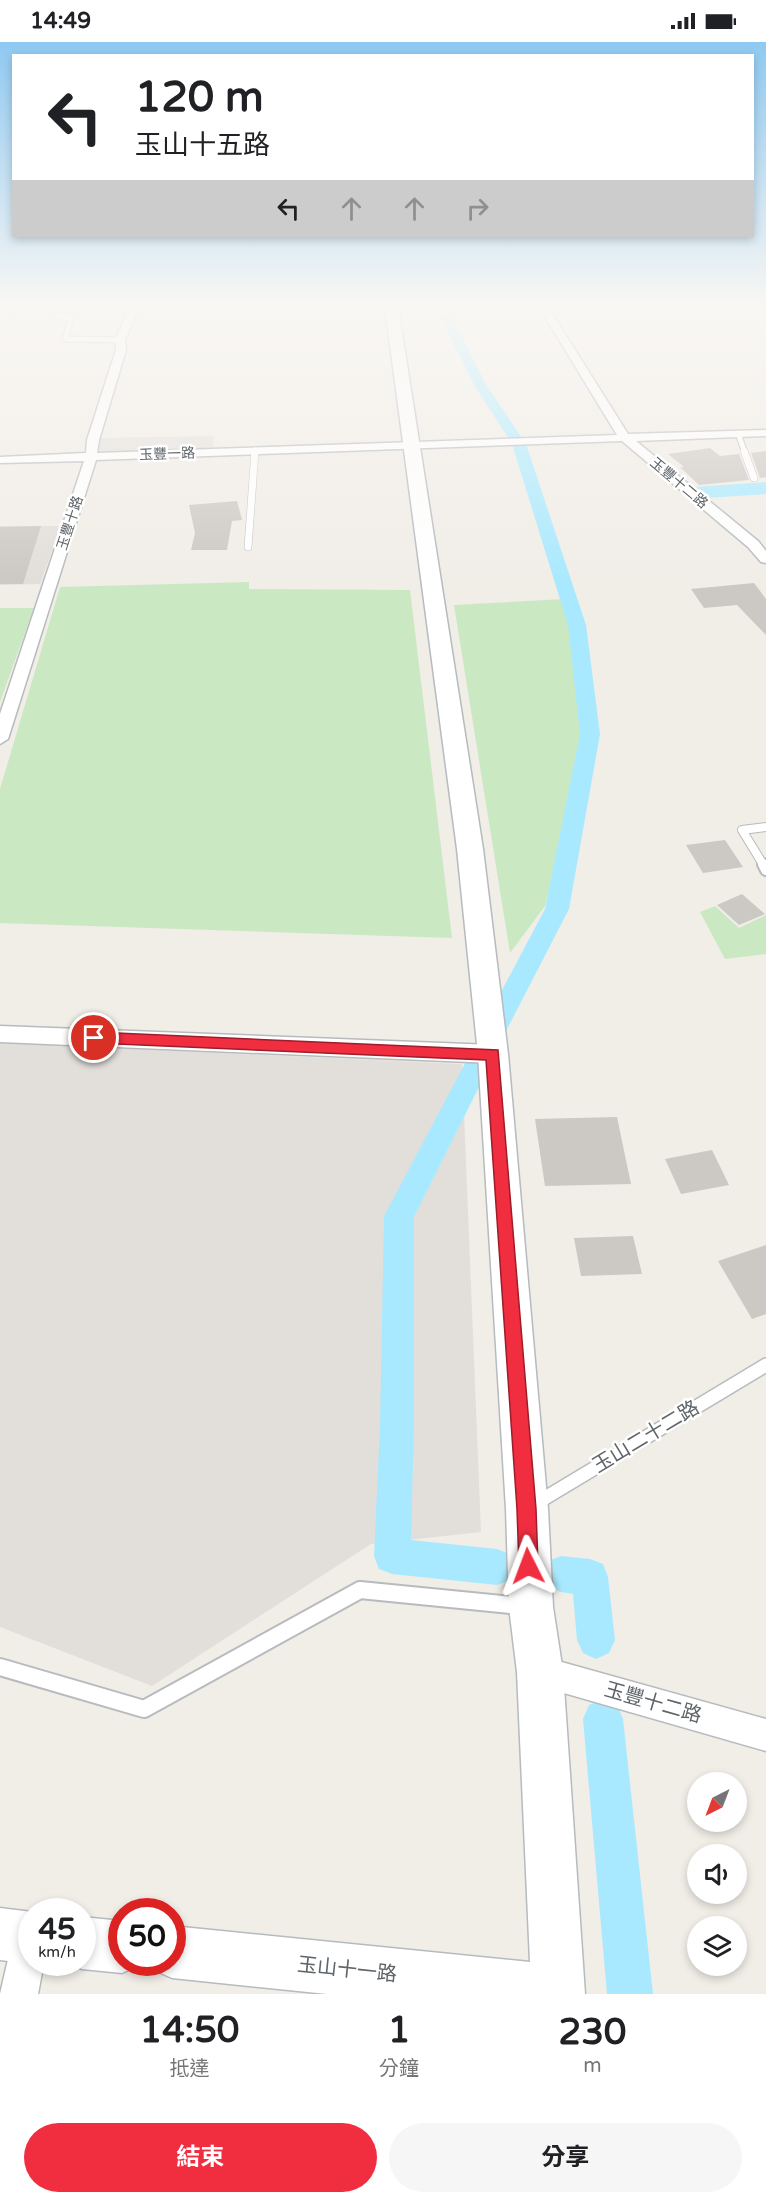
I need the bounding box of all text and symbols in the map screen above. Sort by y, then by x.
text: 14:49 [30,8,91,34]
text: 120 m [135,72,264,123]
icon: left [36,78,114,156]
text: 玉山十五路 [135,129,270,162]
icon: left [272,192,305,225]
icon: ahead [335,192,368,225]
icon: ahead [398,192,431,225]
icon: right [461,192,494,225]
street label: 玉豐一路 [139,445,195,463]
street label: 玉豐十二路 [647,454,711,512]
street label: 玉豐十路 [53,494,87,552]
pin [68,1012,119,1063]
icon: arrive [77,1021,110,1054]
street label: 玉山二十二路 [588,1396,704,1478]
position arrow [496,1534,560,1598]
street label: 玉豐十二路 [602,1678,704,1728]
north arrow [687,1772,747,1832]
map controls [687,1772,747,1976]
button: sound [687,1844,747,1904]
speed limit sign: 50 [108,1898,186,1976]
text: 45 [38,1911,76,1948]
button: layers [687,1916,747,1976]
text: km/h [38,1943,76,1961]
street label: 玉山十一路 [296,1953,398,1987]
text: 14:50 [140,2009,239,2052]
text: 1 [388,2009,410,2052]
text: 230 [559,2011,626,2054]
text: m [583,2054,602,2078]
text: 抵達 [169,2057,209,2081]
text: 分鐘 [379,2057,419,2081]
button: 結束 [24,2123,377,2192]
button: 分享 [389,2123,742,2192]

